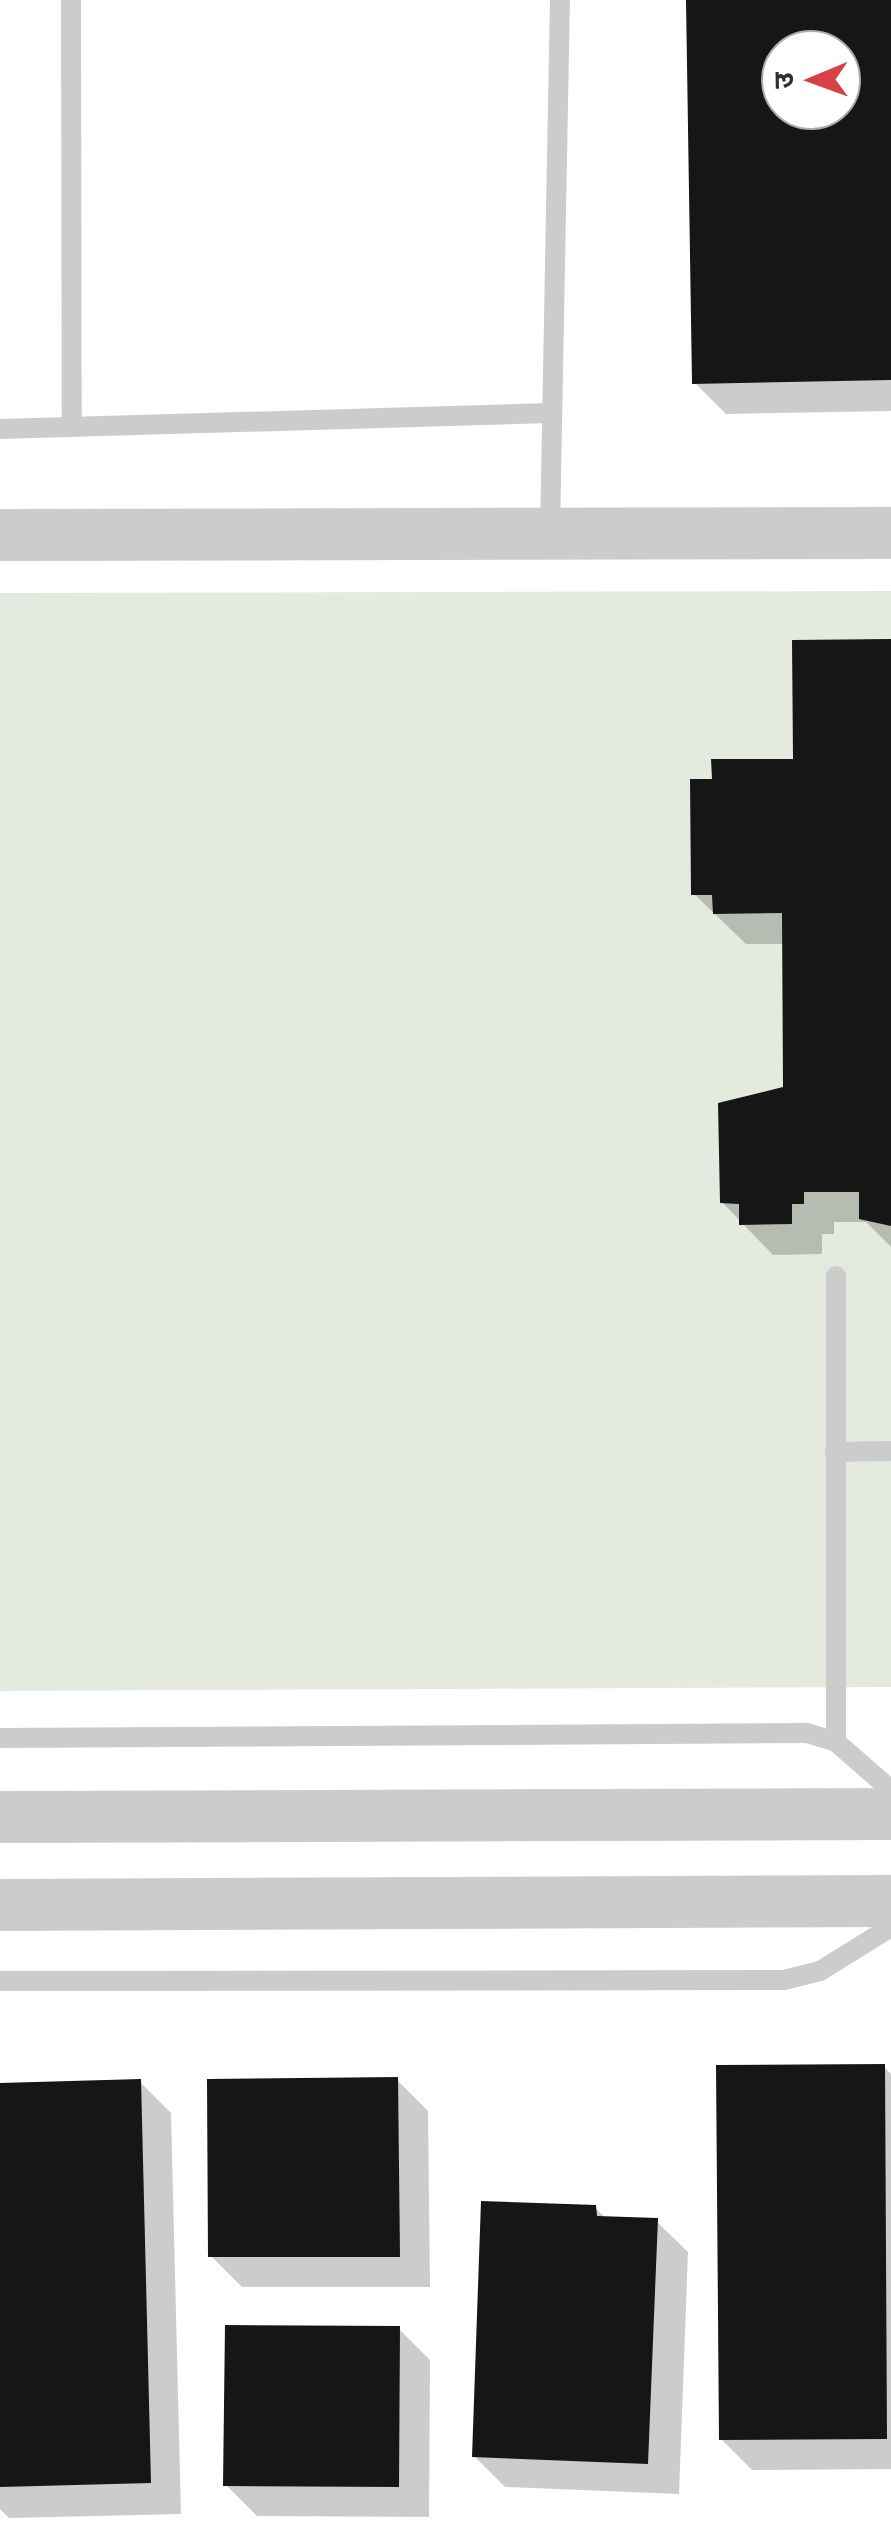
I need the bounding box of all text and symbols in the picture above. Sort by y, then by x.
north arrow [761,30,861,130]
text: उ [766,72,799,89]

